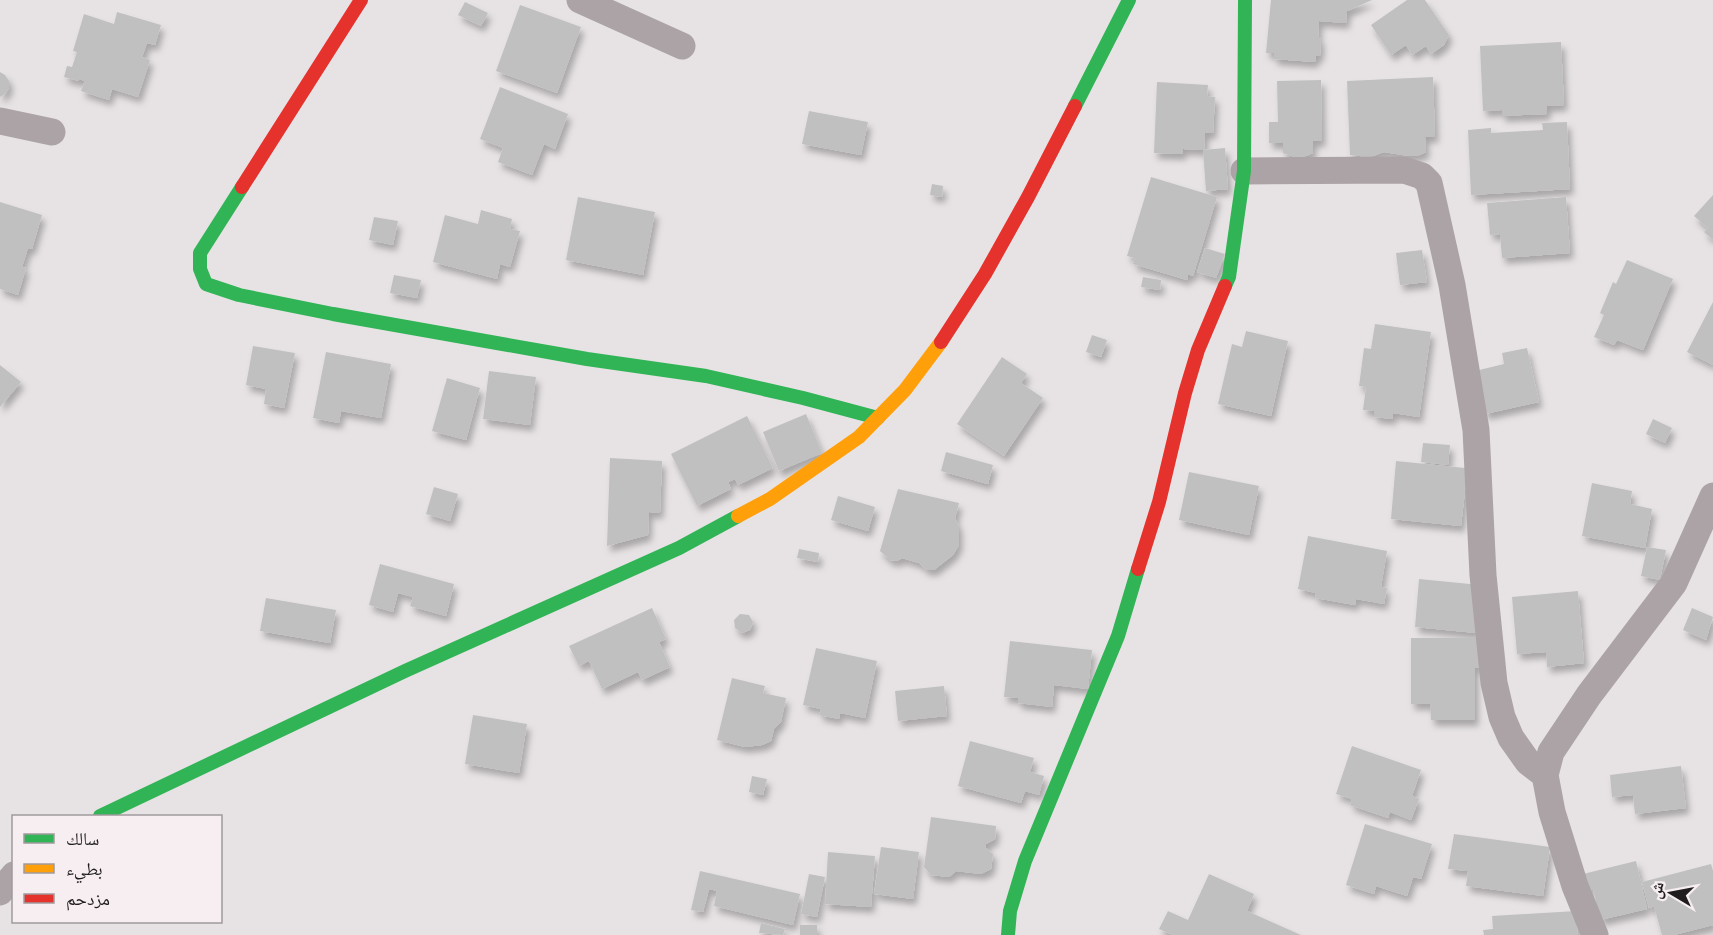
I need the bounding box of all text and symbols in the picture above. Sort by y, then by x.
legend [12,815,222,923]
text: سالك [66,828,99,850]
text: بطيء [66,858,103,884]
north arrow [1641,863,1701,923]
text: ش [1646,880,1668,900]
text: مزدحم [66,888,110,911]

